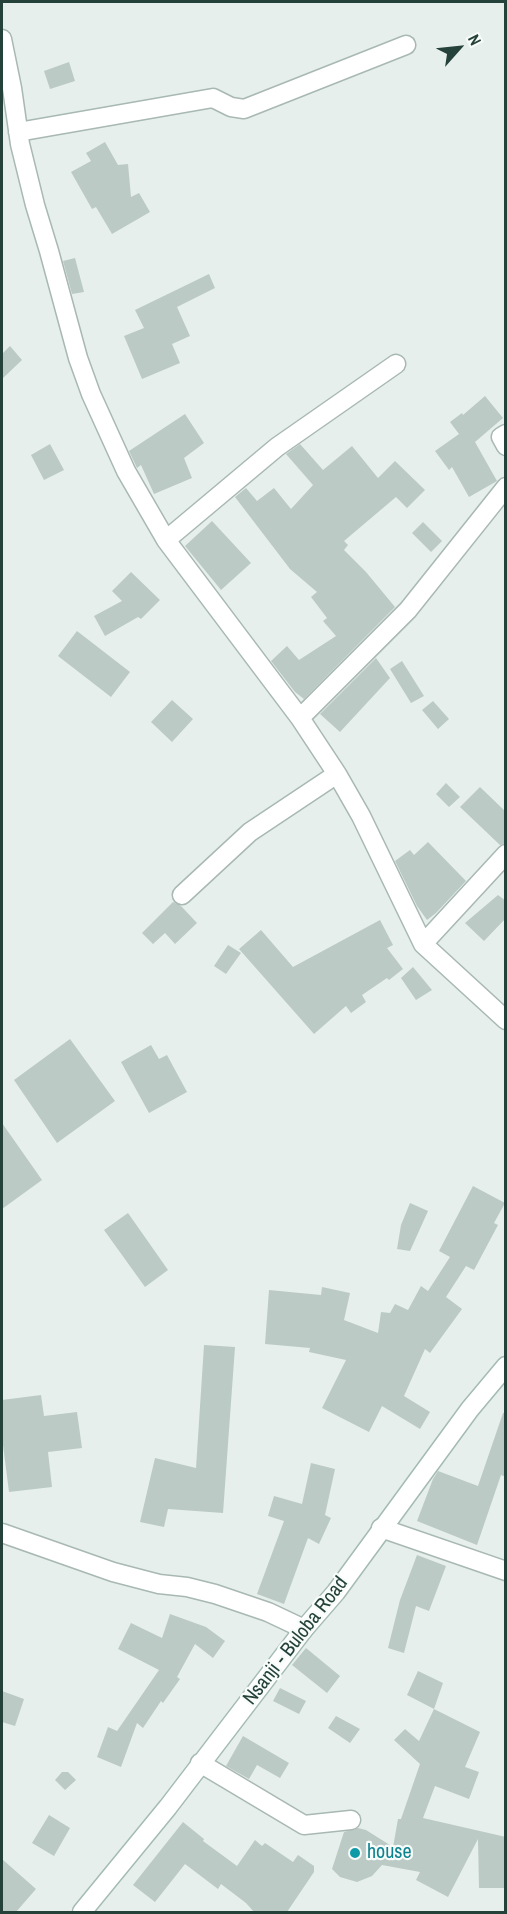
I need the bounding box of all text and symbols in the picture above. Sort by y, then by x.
north arrow [429,18,489,78]
text: N [463,31,487,49]
street label: Nsanji - Buloba Road [239,1572,353,1710]
place label: house [367,1841,412,1865]
marker: house [348,1846,362,1860]

